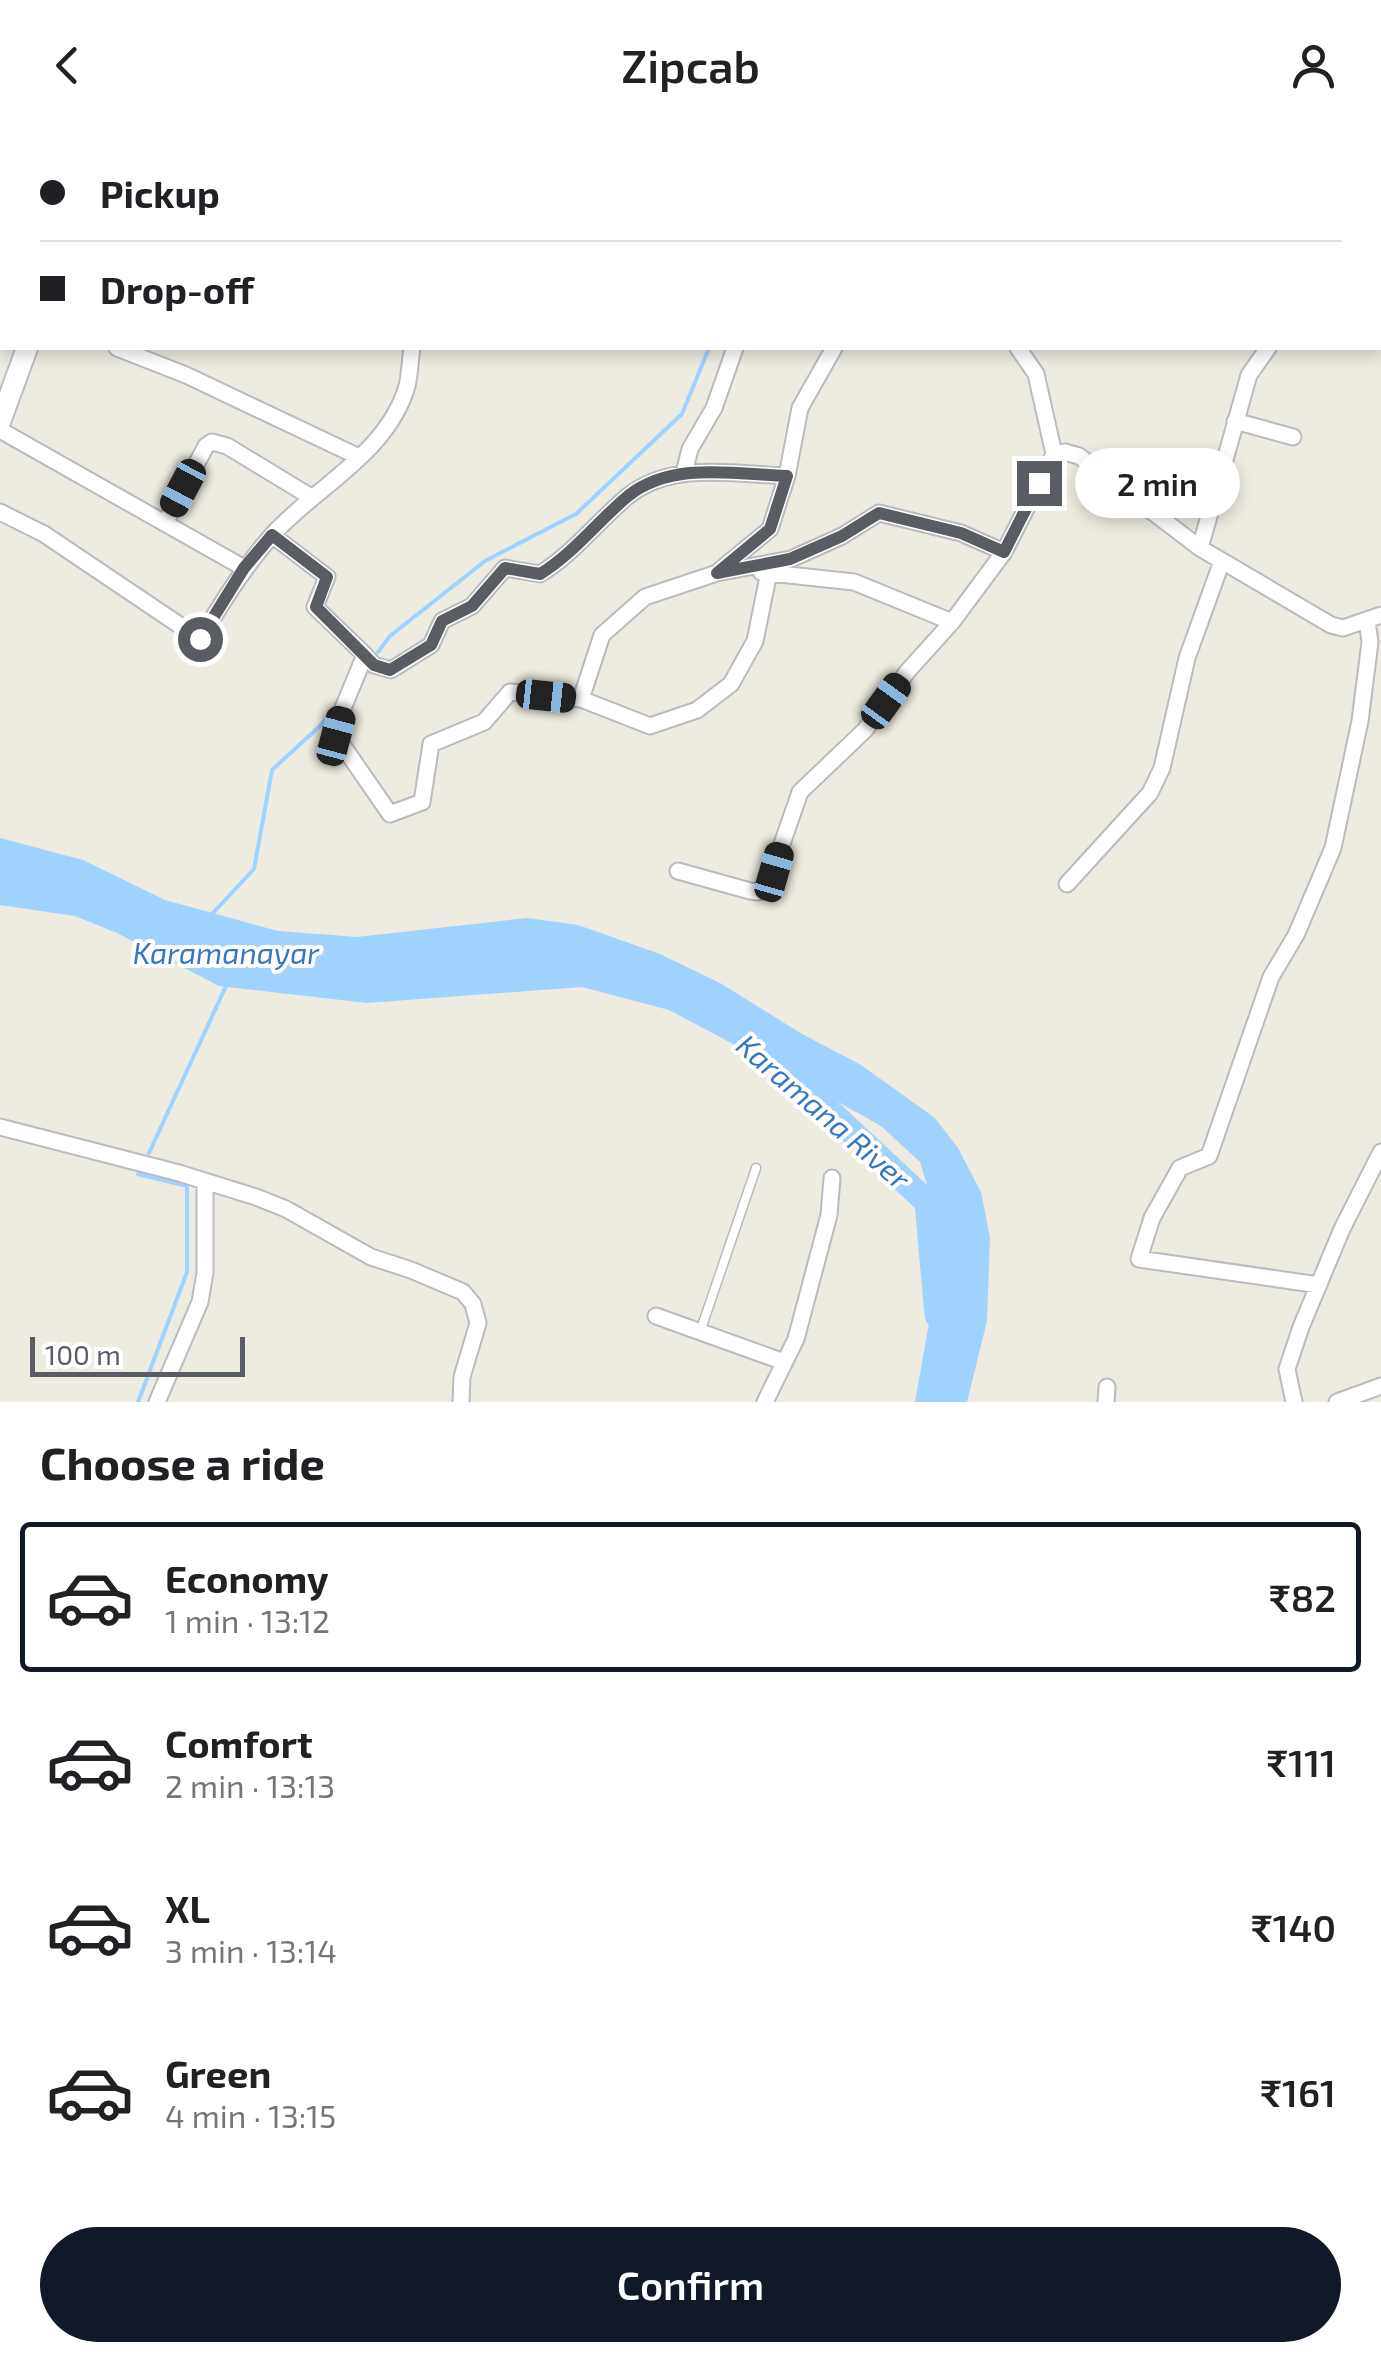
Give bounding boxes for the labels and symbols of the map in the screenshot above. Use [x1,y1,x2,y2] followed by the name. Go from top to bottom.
[1074,448,1239,518] callout: 2 min
[156,454,210,522] car
[1017,461,1062,506] route end
[178,617,223,662] route start
[856,668,916,734] car
[515,678,577,714] car
[314,703,358,769] car
[751,839,797,905] car
[133,934,320,971] water label: Karamanayar
[730,1026,919,1197] water label: Karamana River
[30,1332,245,1376] scale bar

